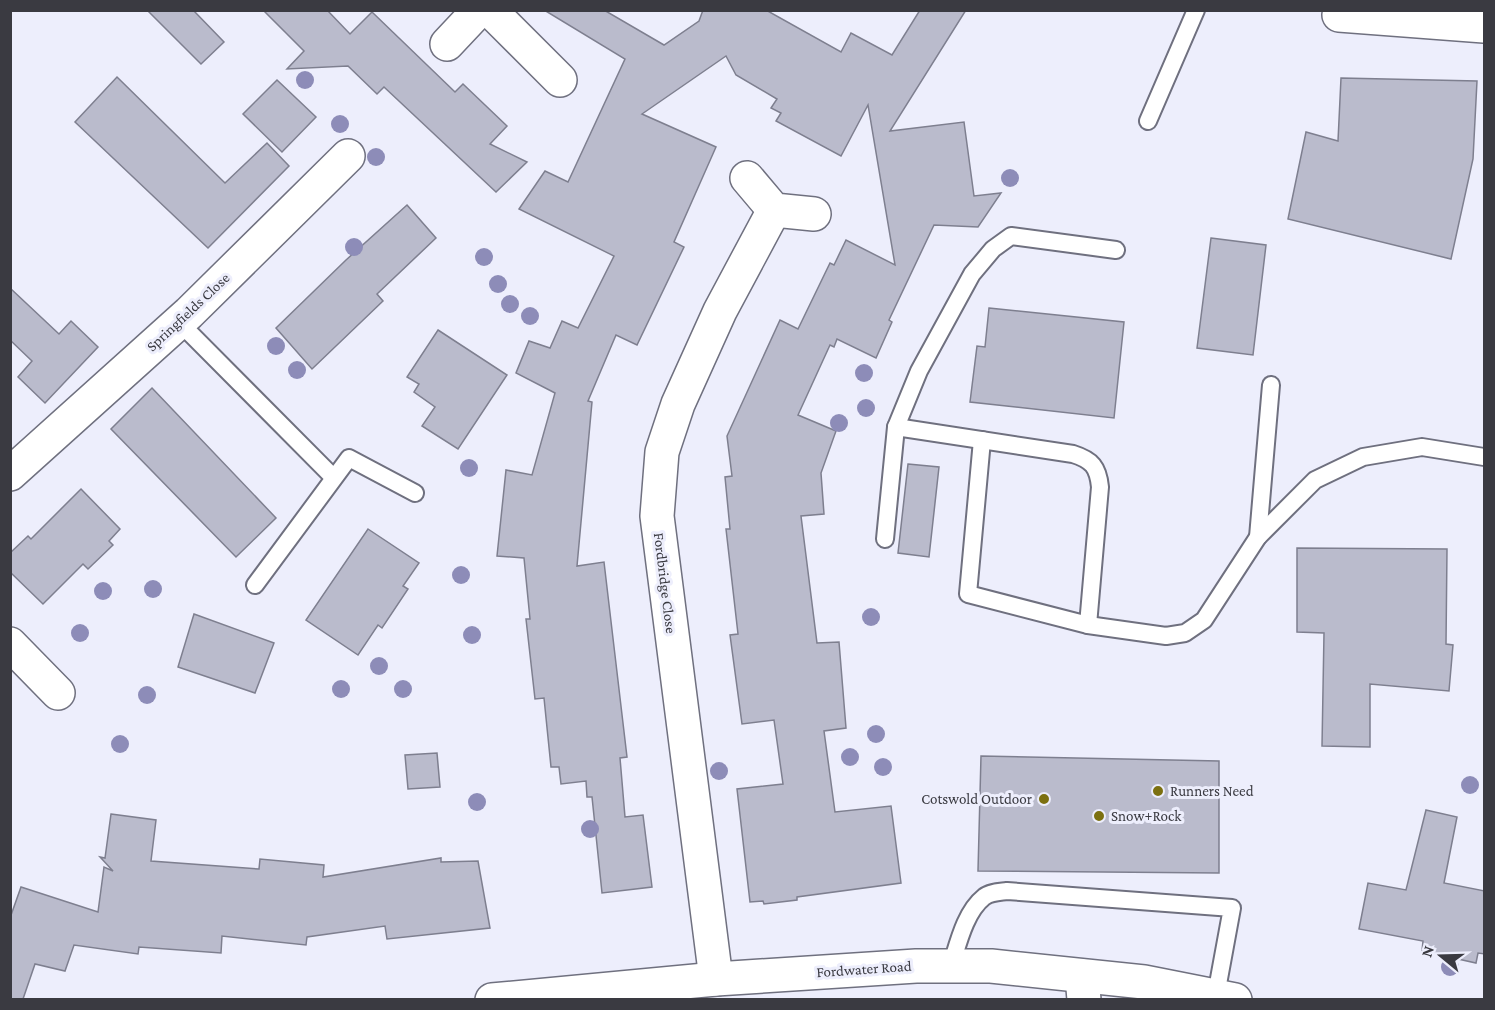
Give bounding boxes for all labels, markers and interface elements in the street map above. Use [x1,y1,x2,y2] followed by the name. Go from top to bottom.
[143,269,234,355] street label: Springfields Close
[650,532,679,635] street label: Fordbridge Close
[1170,783,1254,799] place label: Runners Need
[1151,784,1165,798] marker: Runners Need
[921,791,1033,807] place label: Cotswold Outdoor
[1037,792,1051,806] marker: Cotswold Outdoor
[1111,808,1182,824] place label: Snow+Rock
[1092,809,1106,823] marker: Snow+Rock
[1411,926,1471,986] north arrow
[1417,943,1437,959] text: N
[816,958,912,980] street label: Fordwater Road

